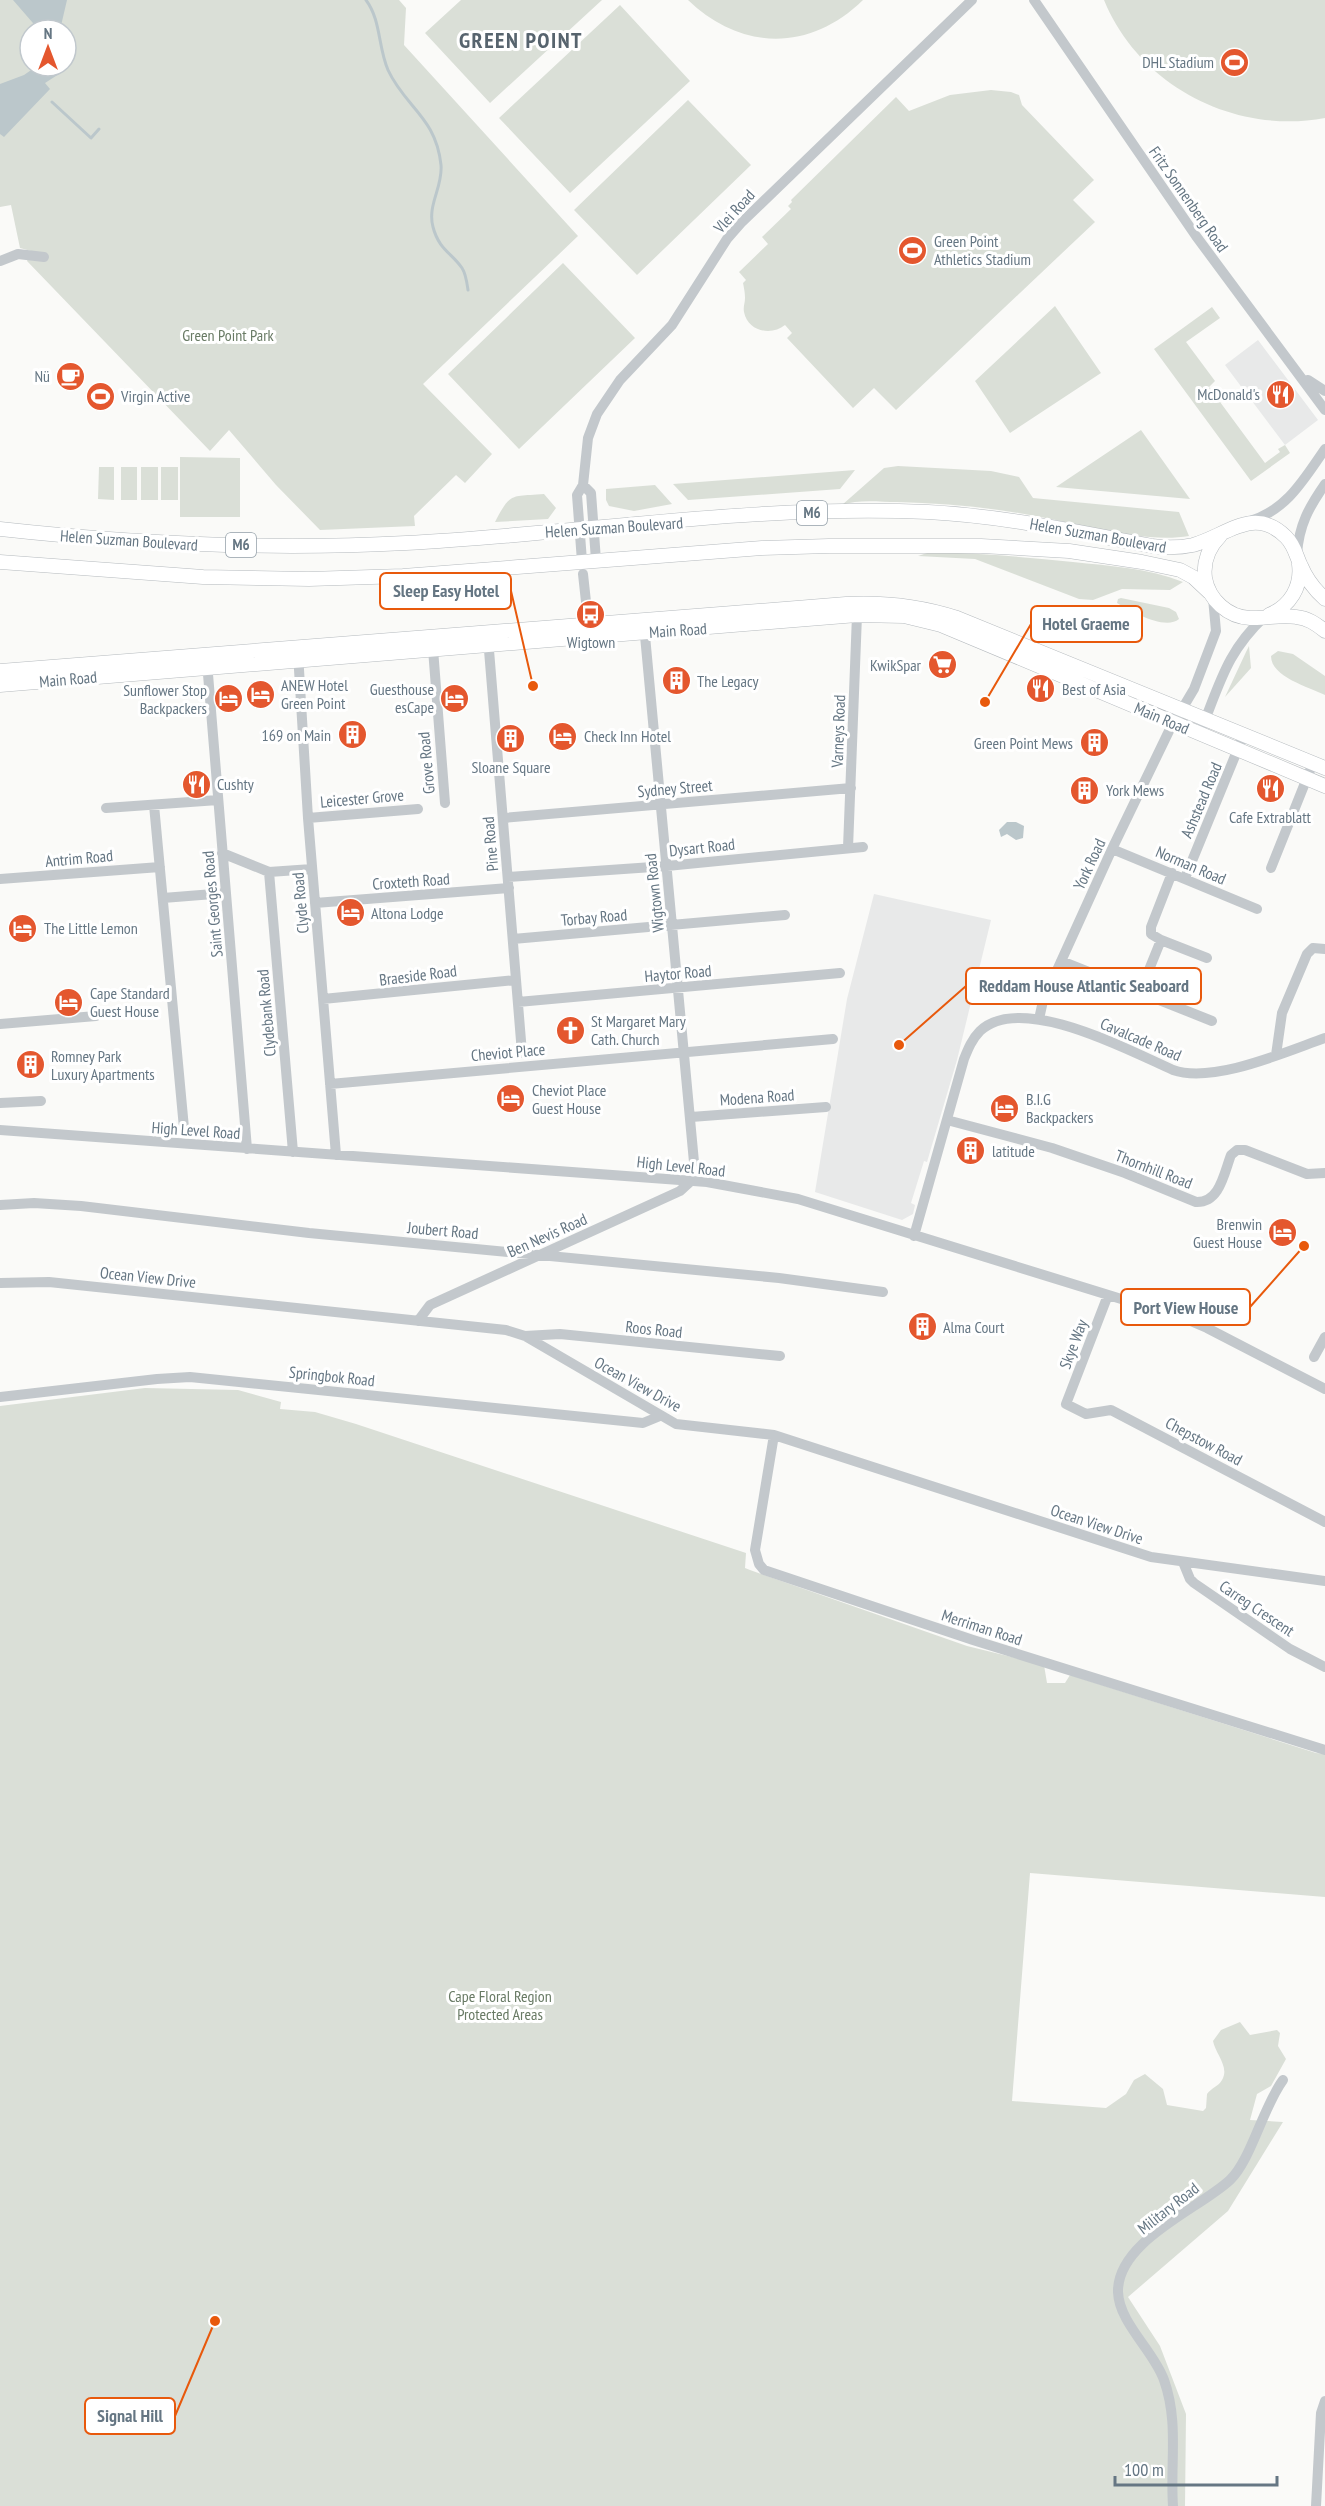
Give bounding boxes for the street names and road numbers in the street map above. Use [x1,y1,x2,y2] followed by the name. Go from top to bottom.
[1145,142,1233,256] street label: Fritz Sonnenberg Road
[709,185,759,238] street label: Vlei Road
[797,501,827,525] road number: M6
[544,512,684,542] street label: Helen Suzman Boulevard
[1028,513,1168,557] street label: Helen Suzman Boulevard
[59,525,199,555] street label: Helen Suzman Boulevard
[226,533,256,557] road number: M6
[648,618,708,642] street label: Main Road
[38,667,98,691] street label: Main Road
[827,694,849,769] street label: Varneys Road
[1131,698,1193,739] street label: Main Road
[413,731,439,795] street label: Grove Road
[1176,759,1226,841] street label: Ashstead Road
[637,775,714,801] street label: Sydney Street
[319,784,405,812] street label: Leicester Grove
[478,816,502,872] street label: Pine Road
[668,834,736,860] street label: Dysart Road
[1069,835,1109,893] street label: York Road
[1153,841,1229,889] street label: Norman Road
[44,845,114,871] street label: Antrim Road
[197,850,227,958] street label: Saint Georges Road
[640,852,668,933] street label: Wigtown Road
[372,868,451,894] street label: Croxteth Road
[287,872,313,934] street label: Clyde Road
[560,904,628,930] street label: Torbay Road
[378,960,458,990] street label: Braeside Road
[644,960,712,986] street label: Haytor Road
[252,968,280,1057] street label: Clydebank Road
[1097,1013,1185,1065] street label: Cavalcade Road
[470,1039,546,1065] street label: Cheviot Place
[719,1084,795,1110] street label: Modena Road
[151,1117,241,1143] street label: High Level Road
[1113,1145,1196,1193] street label: Thornhill Road
[636,1151,726,1181] street label: High Level Road
[504,1208,590,1261] street label: Ben Nevis Road
[406,1217,479,1243] street label: Joubert Road
[99,1262,197,1292] street label: Ocean View Drive
[625,1316,683,1342] street label: Roos Road
[1054,1316,1092,1372] street label: Skye Way
[591,1352,685,1416] street label: Ocean View Drive
[288,1362,376,1390] street label: Springbok Road
[1162,1412,1246,1470] street label: Chepstow Road
[1048,1500,1146,1548] street label: Ocean View Drive
[1216,1576,1299,1641] street label: Carreg Crescent
[939,1605,1025,1649] street label: Merriman Road
[1133,2178,1203,2238] street label: Military Road

